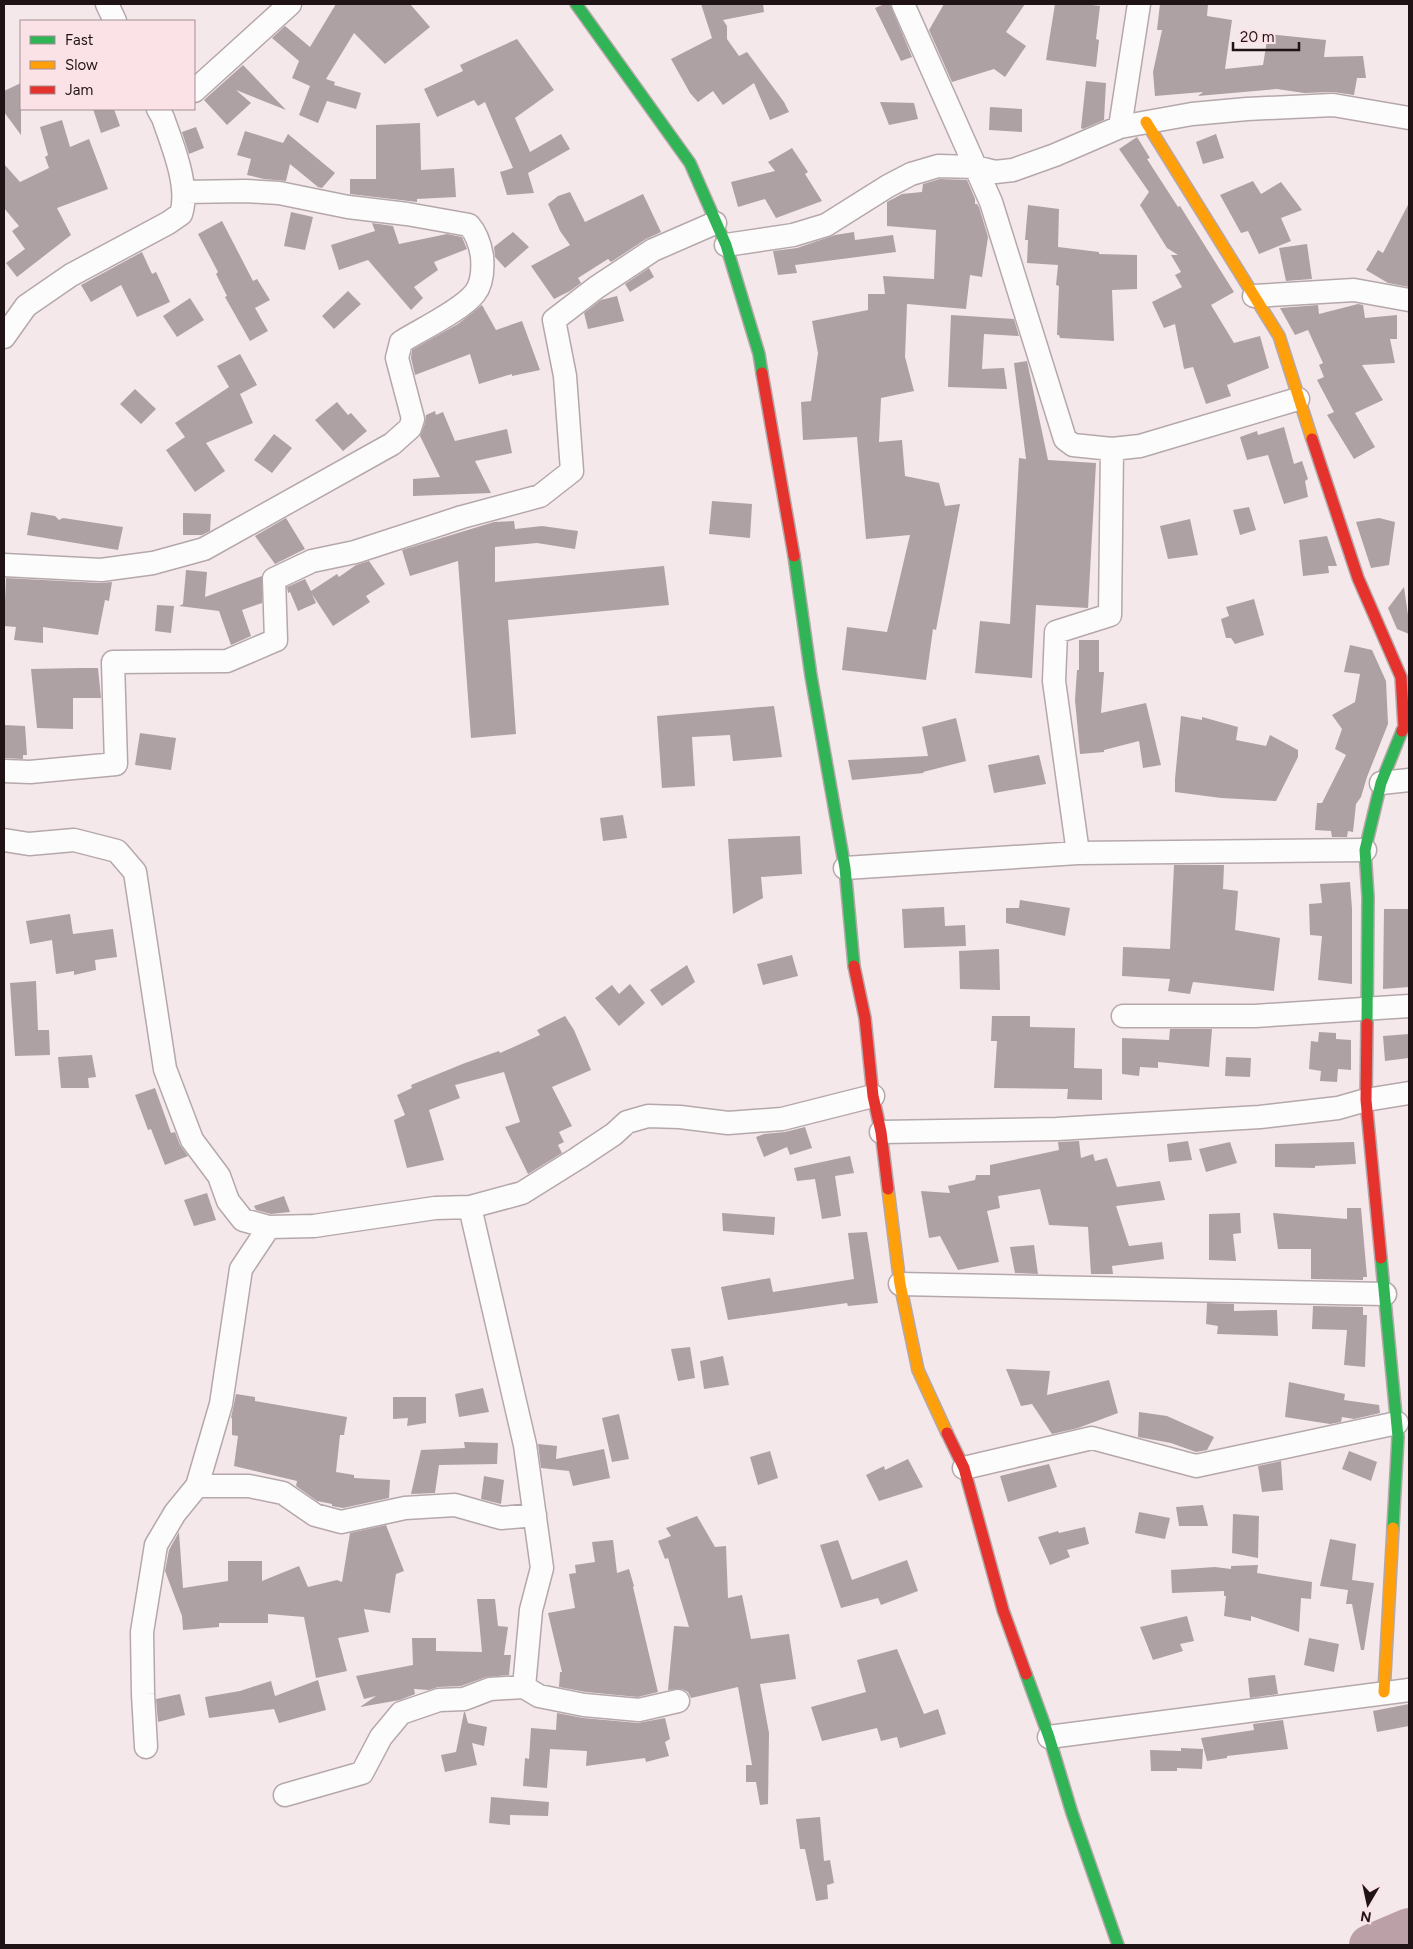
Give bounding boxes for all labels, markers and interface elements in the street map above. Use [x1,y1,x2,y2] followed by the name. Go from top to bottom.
[20,20,195,110] legend
[1233,20,1299,52] scale bar
[1240,28,1274,46] text: 20 m
[65,31,94,49] text: Fast
[65,56,98,74] text: Slow
[65,81,93,99] text: Jam
[1343,1879,1393,1929] north arrow
[1359,1907,1373,1926] text: N

